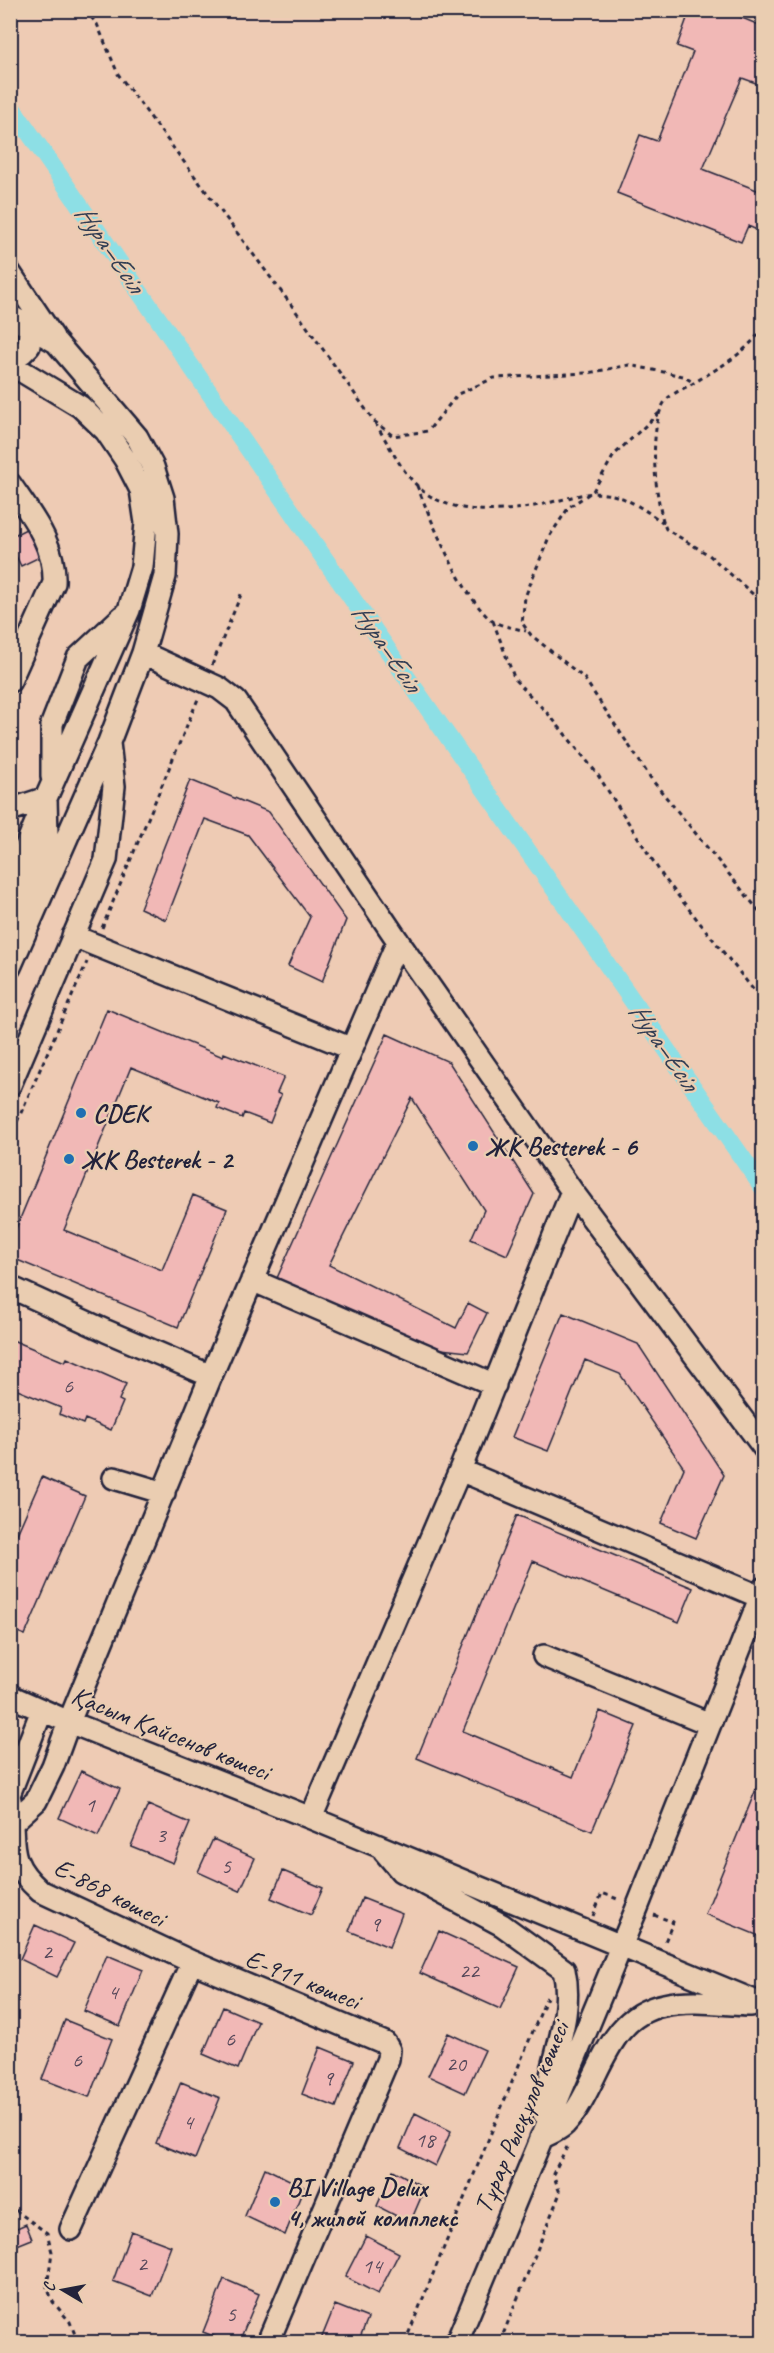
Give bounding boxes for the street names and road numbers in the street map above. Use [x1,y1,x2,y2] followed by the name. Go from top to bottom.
[67,1679,278,1789] street label: Қасым Қайсенов көшесі
[49,1850,174,1936] street label: Е-868 көшесі
[241,1942,368,2019] street label: Е-911 көшесі
[466,2014,578,2218] street label: Тұрар Рысқұлов көшесі

